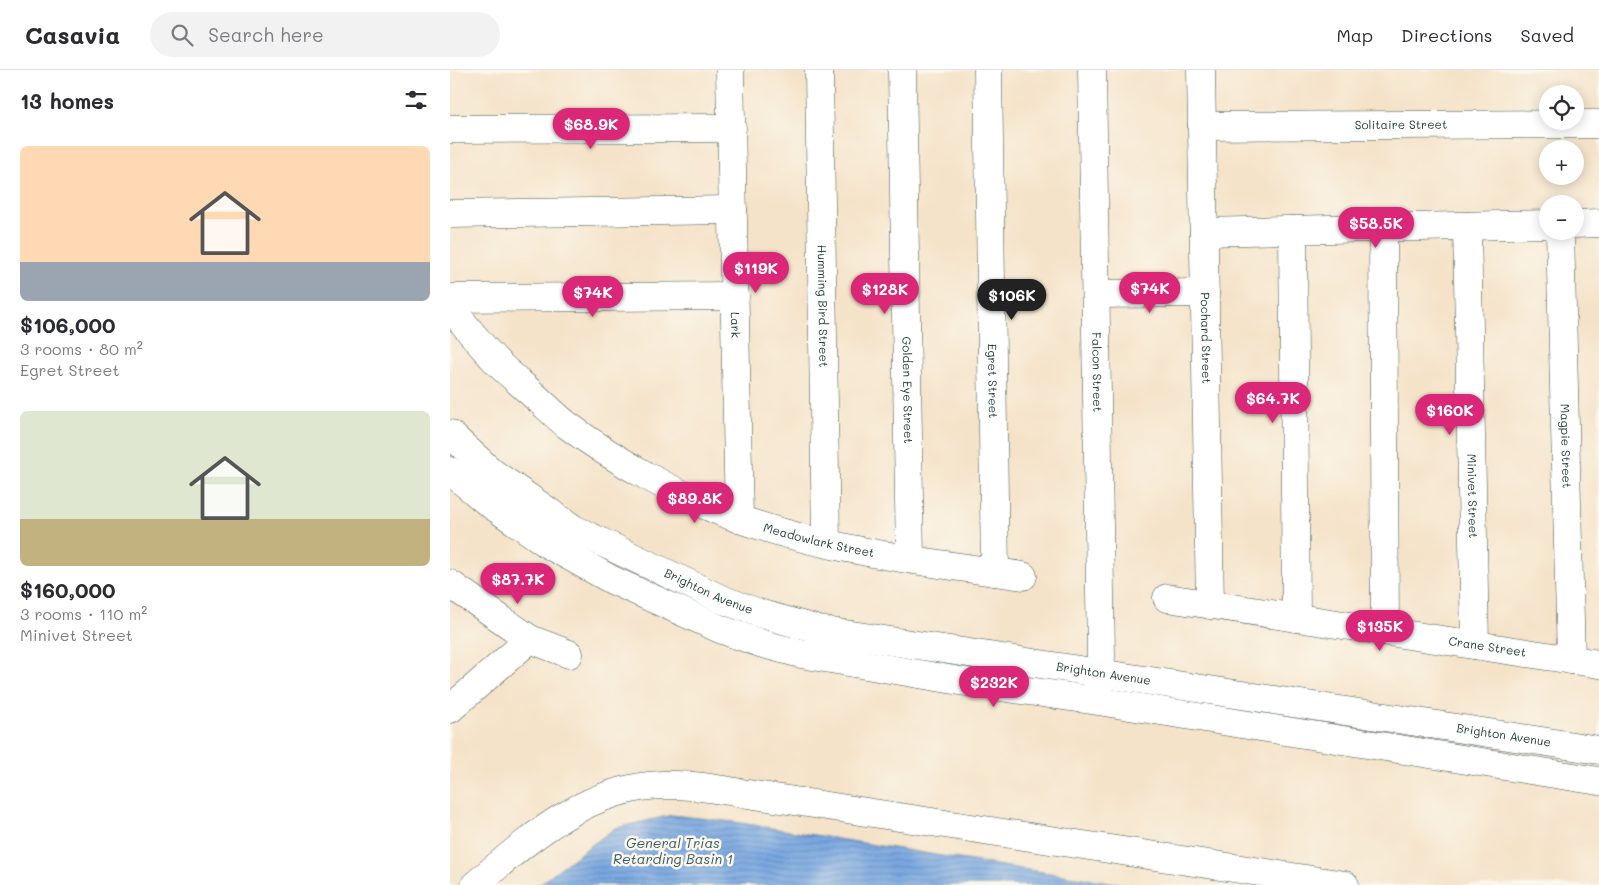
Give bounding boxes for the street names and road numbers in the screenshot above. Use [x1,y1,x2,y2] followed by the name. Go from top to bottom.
[1355,116,1447,132] street label: Solitaire Street
[815,245,832,367] street label: Humming Bird Street
[1198,292,1215,384] street label: Pochard Street
[728,312,744,338] street label: Lark
[1089,332,1106,412] street label: Falcon Street
[899,336,917,444] street label: Golden Eye Street
[985,344,1002,418] street label: Egret Street
[1557,403,1576,488] street label: Magpie Street
[1464,453,1482,538] street label: Minivet Street
[762,519,876,560] street label: Meadowlark Street
[662,564,755,617] street label: Brighton Avenue
[1448,632,1527,660] street label: Crane Street
[1055,658,1152,688] street label: Brighton Avenue
[1456,719,1552,750] street label: Brighton Avenue

